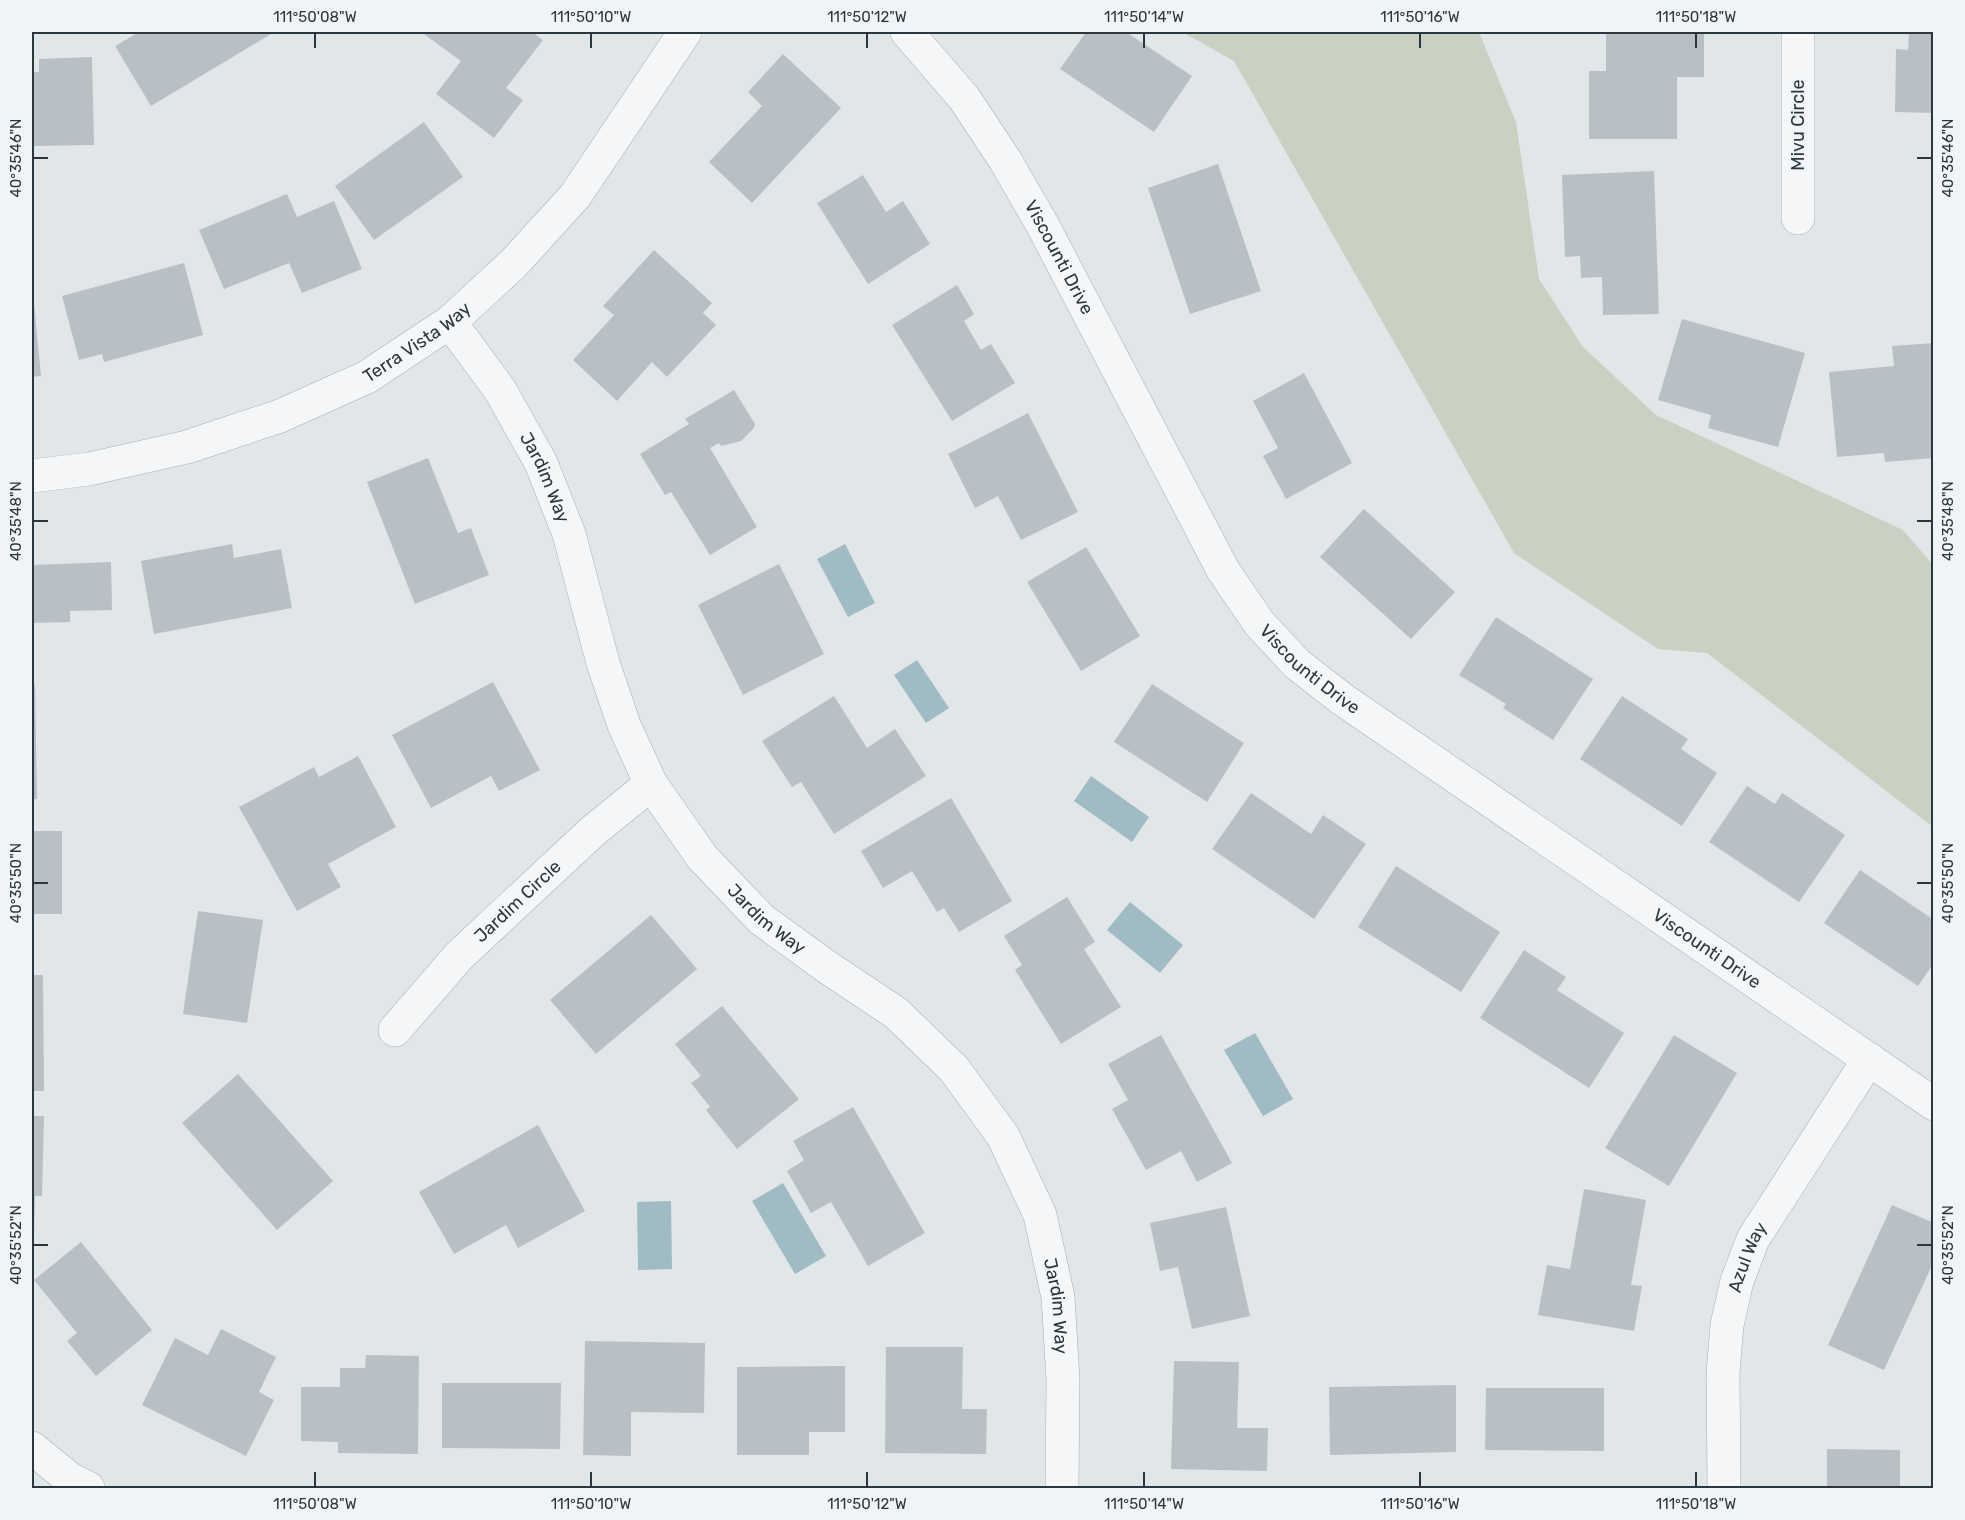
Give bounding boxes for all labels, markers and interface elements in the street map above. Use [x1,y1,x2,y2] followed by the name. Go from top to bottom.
[273,8,357,26] text: 111°50'08"W
[551,8,631,26] text: 111°50'10"W
[827,8,907,26] text: 111°50'12"W
[1104,8,1184,26] text: 111°50'14"W
[1380,8,1460,26] text: 111°50'16"W
[1656,8,1736,26] text: 111°50'18"W
[1787,79,1809,171] street label: Mivu Circle
[7,119,25,197] text: 40°35'46"N
[1939,119,1957,197] text: 40°35'46"N
[1020,196,1098,318] street label: Viscounti Drive
[359,297,475,387] street label: Terra Vista Way
[515,428,574,526] street label: Jardim Way
[7,481,25,561] text: 40°35'48"N
[1939,481,1957,561] text: 40°35'48"N
[1255,620,1364,719] street label: Viscounti Drive
[7,843,25,923] text: 40°35'50"N
[1939,843,1957,923] text: 40°35'50"N
[470,855,566,947] street label: Jardim Circle
[723,879,810,959] street label: Jardim Way
[1649,904,1765,993] street label: Viscounti Drive
[7,1205,25,1285] text: 40°35'52"N
[1939,1205,1957,1285] text: 40°35'52"N
[1724,1218,1772,1295] street label: Azul Way
[1039,1256,1072,1355] street label: Jardim Way
[273,1495,357,1513] text: 111°50'08"W
[551,1495,631,1513] text: 111°50'10"W
[827,1495,907,1513] text: 111°50'12"W
[1104,1495,1184,1513] text: 111°50'14"W
[1380,1495,1460,1513] text: 111°50'16"W
[1656,1495,1736,1513] text: 111°50'18"W

